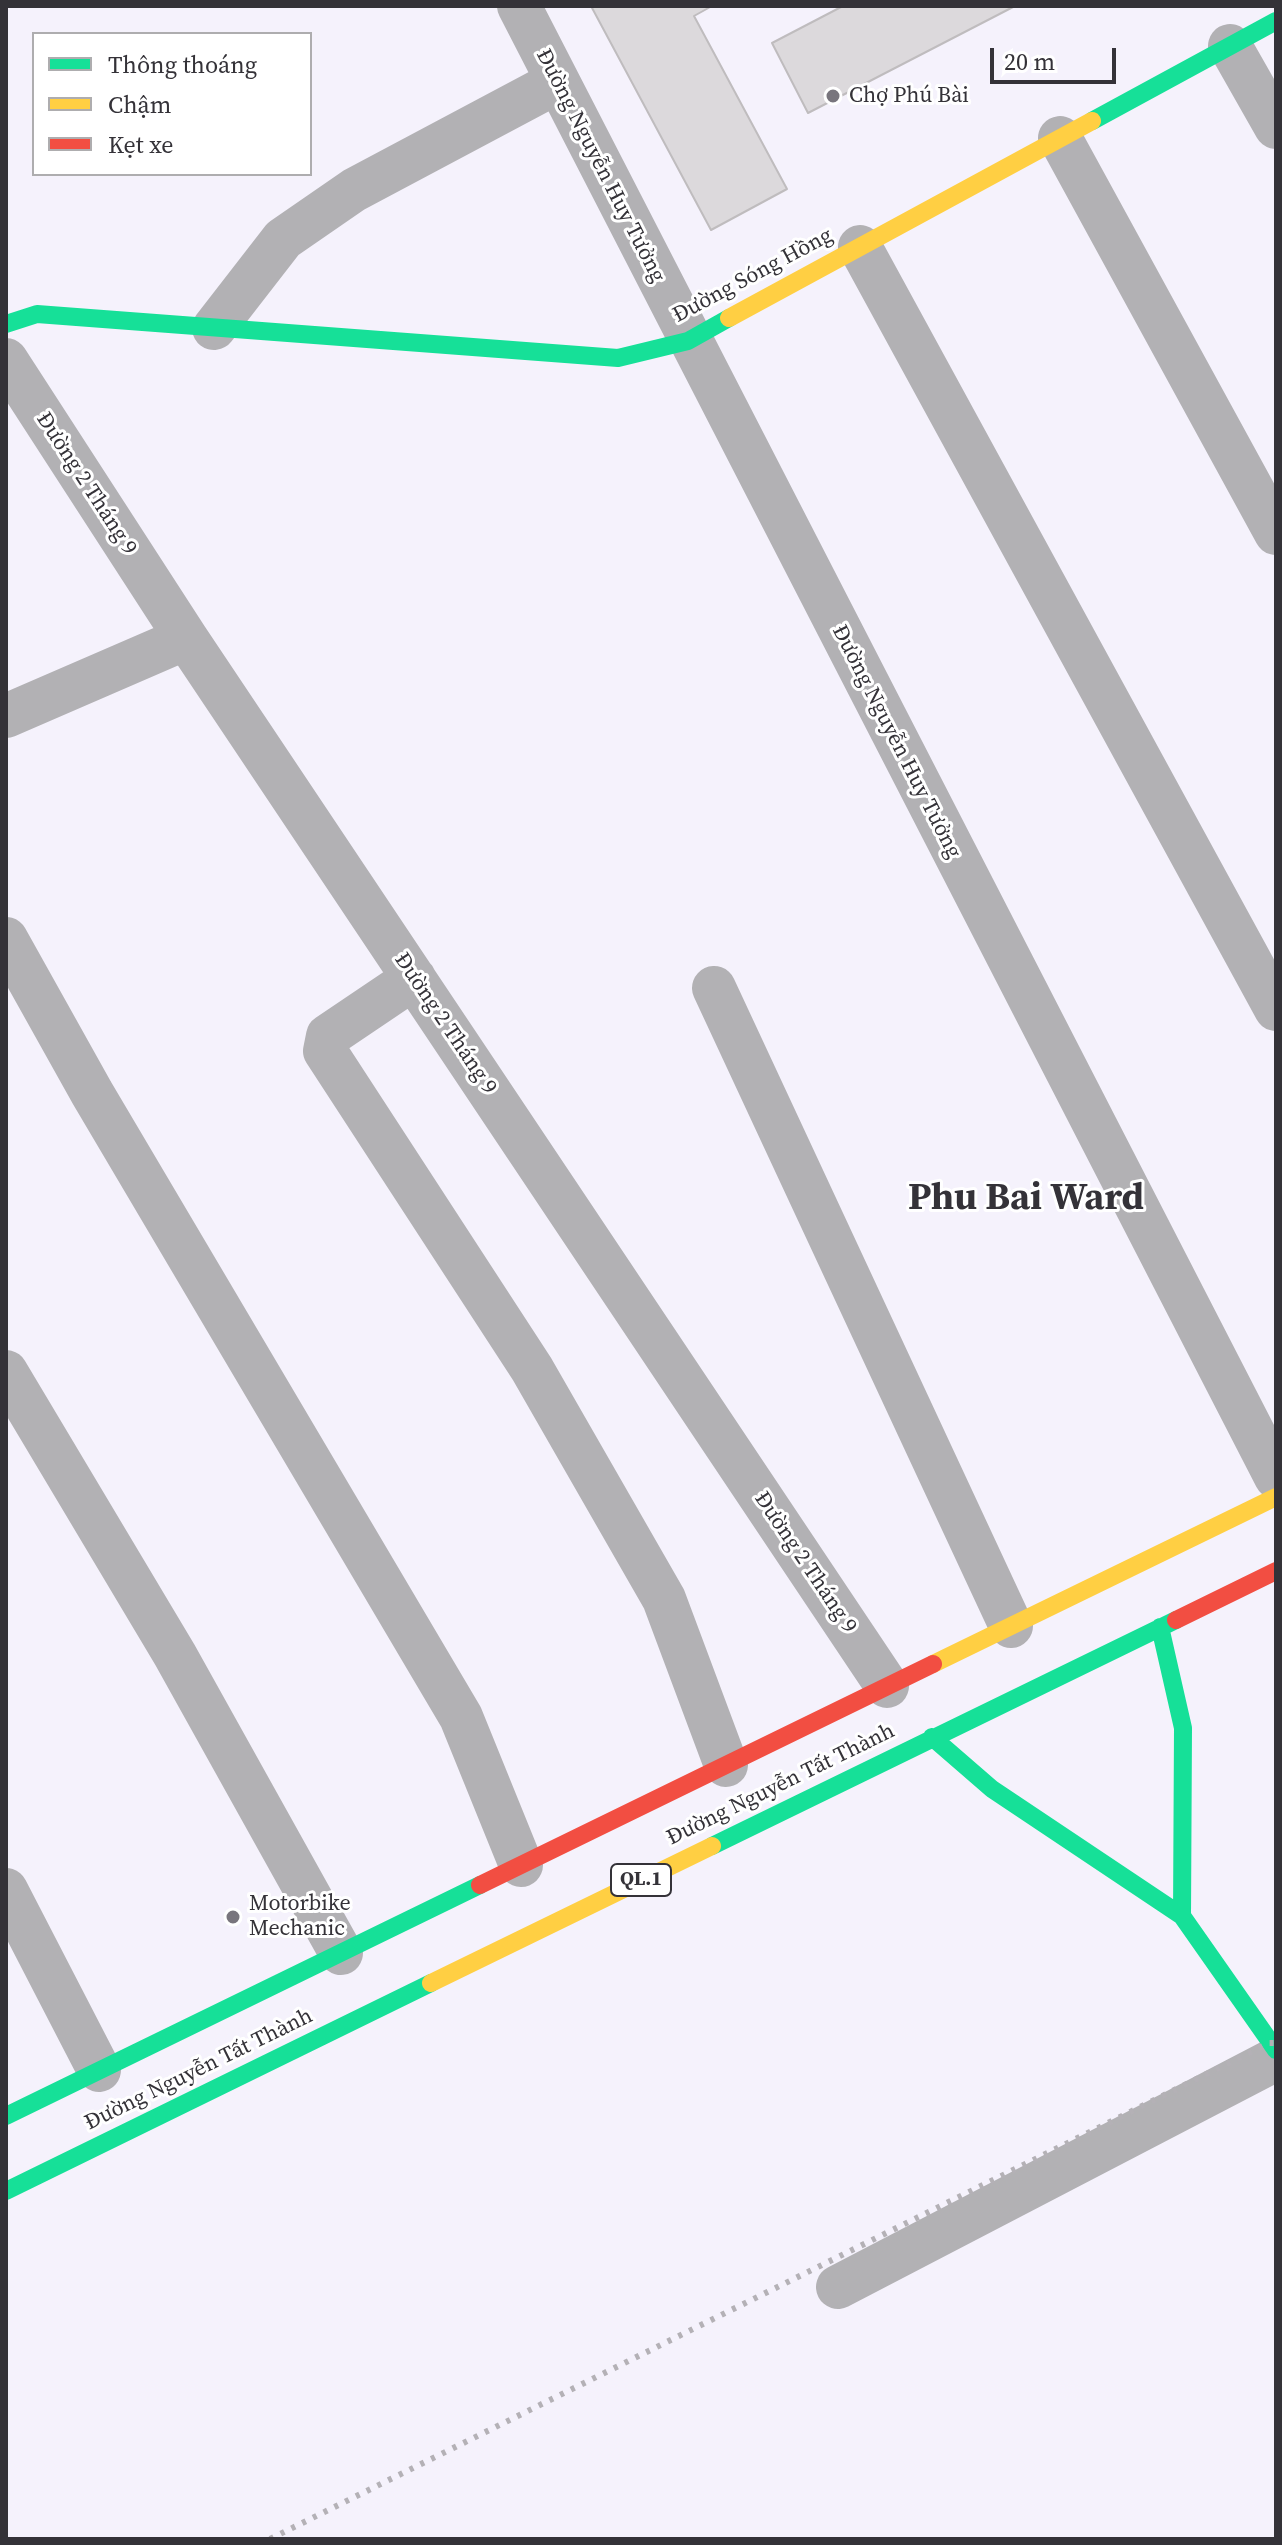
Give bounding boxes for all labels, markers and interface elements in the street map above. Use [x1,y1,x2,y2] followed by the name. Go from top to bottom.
[32,32,312,176] legend
[994,32,1120,82] scale bar
[530,45,670,287] street label: Đường Nguyễn Huy Tưởng
[1004,45,1055,78] text: 20 m
[108,48,257,81] text: Thông thoáng
[849,83,969,109] place label: Chợ Phú Bài
[824,87,842,105] marker: Chợ Phú Bài
[108,88,171,121] text: Chậm
[108,128,174,161] text: Kẹt xe
[669,223,837,329] street label: Đường Sóng Hồng
[30,408,142,560] street label: Đường 2 Tháng 9
[826,621,966,863] street label: Đường Nguyễn Huy Tưởng
[388,948,502,1100] street label: Đường 2 Tháng 9
[908,1176,1144,1222] district label: Phu Bai Ward
[748,1487,862,1639] street label: Đường 2 Tháng 9
[663,1718,899,1852] street label: Đường Nguyễn Tất Thành
[611,1864,671,1896] road number: QL.1
[249,1891,351,1942] place label: Motorbike Mechanic
[224,1908,242,1926] marker: Motorbike Mechanic
[81,2003,317,2137] street label: Đường Nguyễn Tất Thành

